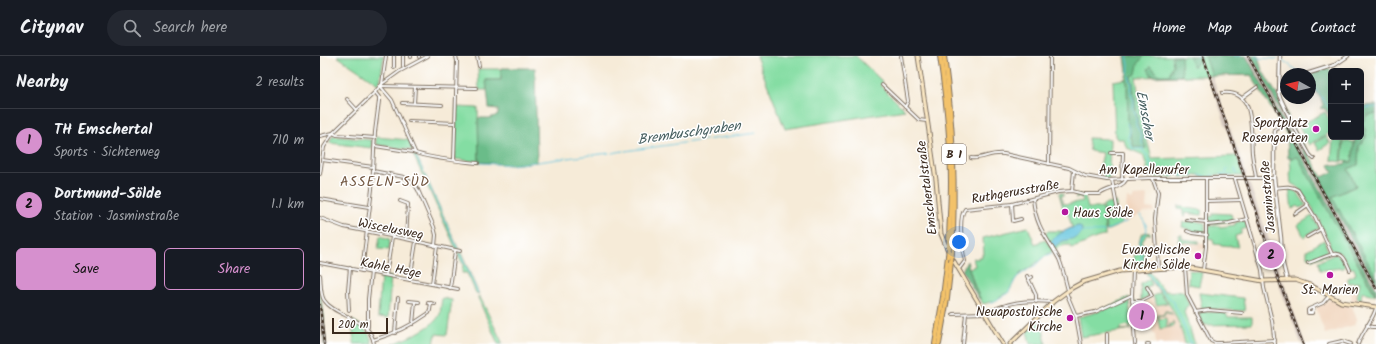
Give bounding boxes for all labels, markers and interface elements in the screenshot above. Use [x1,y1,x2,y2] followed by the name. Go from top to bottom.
[107,10,387,46] search box
[20,13,83,43] text: Citynav
[153,16,227,40] text: Search here
[121,17,143,39] icon: search
[1152,17,1186,39] text: Home
[1208,17,1232,39] text: Map
[1254,17,1288,39] text: About
[1310,17,1356,39] text: Contact
[1280,68,1316,104] north arrow
[1328,68,1364,140] map controls
[1328,68,1364,104] button: +
[16,69,68,96] text: Nearby
[256,72,304,93] text: 2 results
[1129,89,1161,145] water label: Emscher
[1328,104,1364,140] button: −
[1242,113,1308,149] place label: Sportplatz Rosengarten
[636,115,744,151] water label: Brembuschgraben
[54,118,152,142] text: TH Emschertal
[1311,124,1321,134] marker: Sportplatz Rosengarten
[27,130,31,151] text: 1
[272,130,304,151] text: 710 m
[911,139,944,236] street label: Emschertalstraße
[54,142,160,163] text: Sports · Sichterweg
[942,144,966,164] road number: B 1
[1099,160,1190,181] street label: Am Kapellenufer
[1255,160,1282,234] street label: Jasminstraße
[340,171,430,193] district label: ASSELN-SÜD
[970,174,1061,210] street label: Ruthgerusstraße
[54,182,161,206] text: Dortmund-Sölde
[25,194,33,215] text: 2
[271,194,304,215] text: 1.1 km
[1073,203,1133,224] place label: Haus Sölde
[54,206,179,227] text: Station · Jasminstraße
[1060,207,1070,217] marker: Haus Sölde
[356,213,425,246] street label: Wiscelusweg
[949,232,969,252] your location
[1121,240,1190,276] place label: Evangelische Kirche Sölde
[1258,240,1284,270] pin: 2
[16,248,156,290] button: Save
[164,248,304,290] button: Share
[1193,251,1203,261] marker: Evangelische Kirche Sölde
[358,252,423,285] street label: Kahle Hege
[1325,270,1335,280] marker: St. Marien
[1302,280,1358,301] place label: St. Marien
[1129,301,1155,331] pin: 1
[976,302,1062,338] place label: Neuapostolische Kirche
[1065,313,1075,323] marker: Neuapostolische Kirche
[332,316,388,335] scale bar
[338,316,369,334] text: 200 m

